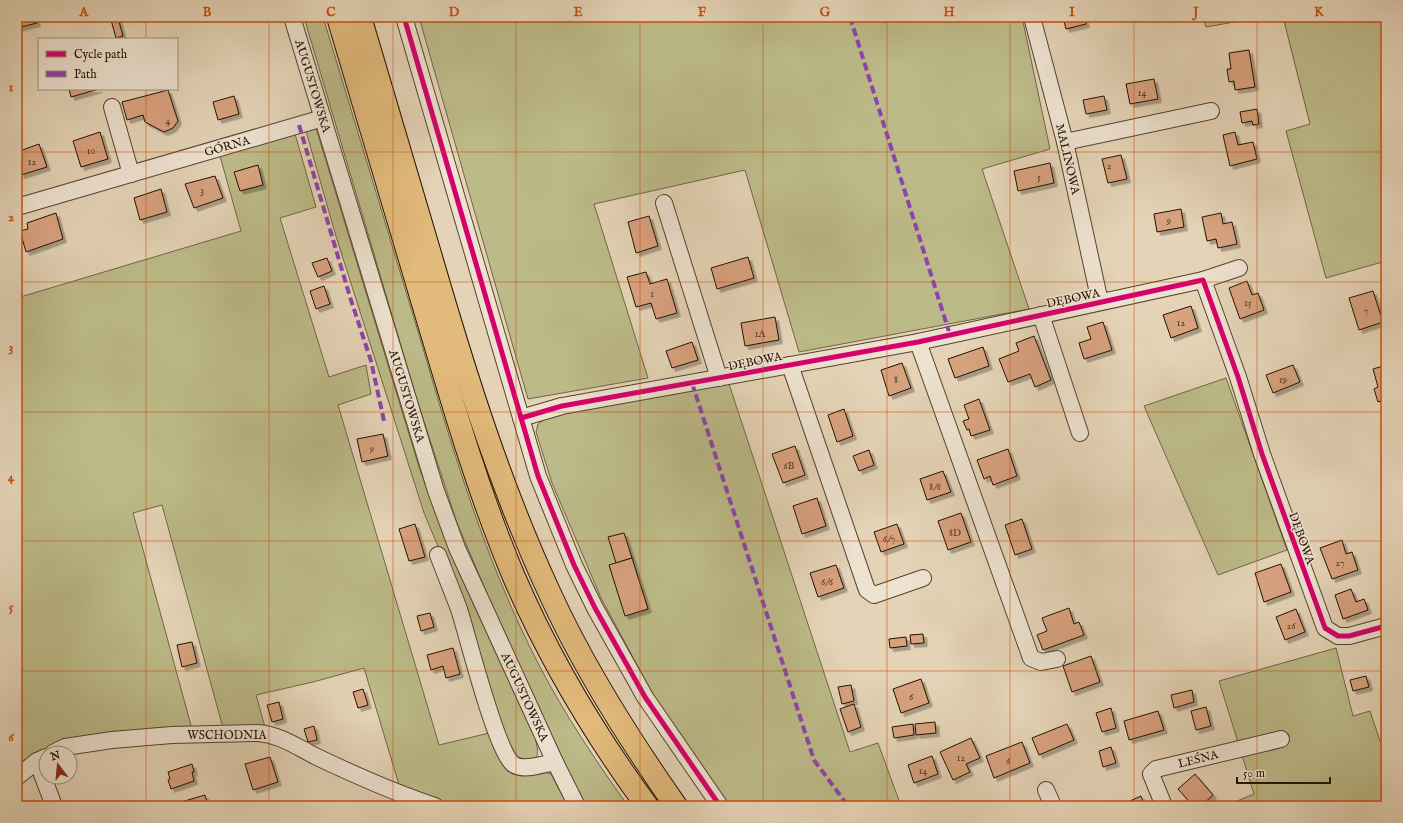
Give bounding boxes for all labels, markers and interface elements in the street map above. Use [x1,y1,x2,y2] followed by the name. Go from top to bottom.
[79,4,90,21] text: A
[203,4,212,21] text: B
[326,4,336,21] text: C
[449,4,460,21] text: D
[573,4,583,21] text: E
[698,4,707,21] text: F
[820,4,831,21] text: G
[943,4,955,21] text: H
[1069,4,1075,21] text: I
[1191,4,1199,21] text: J
[1314,4,1324,21] text: K
[291,37,334,135] street label: AUGUSTOWSKA
[38,38,178,90] legend
[74,47,128,63] text: Cycle path
[74,67,97,82] text: Path
[9,79,14,96] text: 1
[1138,87,1146,100] house number: 14
[166,115,171,128] house number: 4
[1052,122,1083,197] street label: MALINOWA
[202,132,252,160] street label: GÓRNA
[87,145,95,158] house number: 10
[28,156,37,169] house number: 12
[1107,160,1112,173] house number: 2
[1037,171,1041,184] house number: 5
[200,185,204,198] house number: 3
[8,209,14,226] text: 2
[1166,215,1171,228] house number: 9
[1045,285,1102,311] street label: DĘBOWA
[650,288,654,301] house number: 1
[1244,297,1252,310] house number: 15
[1364,305,1369,318] house number: 7
[1177,317,1186,330] house number: 12
[755,328,765,341] house number: 1A
[9,339,14,356] text: 3
[385,347,428,445] street label: AUGUSTOWSKA
[727,349,784,374] street label: DĘBOWA
[894,374,898,387] house number: 8
[1279,374,1287,387] house number: 19
[369,443,374,456] house number: 9
[784,460,795,473] house number: 6B
[8,469,15,486] text: 4
[929,481,942,494] house number: 8/6
[1285,510,1318,567] street label: DĘBOWA
[949,527,961,540] house number: 8D
[883,533,895,546] house number: 6/7
[1335,557,1345,570] house number: 27
[821,576,834,589] house number: 6/6
[9,599,14,616] text: 5
[1287,620,1296,633] house number: 26
[497,649,552,745] street label: AUGUSTOWSKA
[909,691,914,704] house number: 6
[187,728,268,743] street label: WSCHODNIA
[8,729,14,746] text: 6
[38,745,78,785] north arrow
[1176,746,1221,772] street label: LEŚNA
[48,748,62,765] text: N
[957,752,966,765] house number: 12
[1006,755,1011,768] house number: 6
[1237,759,1330,785] scale bar
[919,765,927,778] house number: 14
[1243,766,1265,781] text: 50 m

